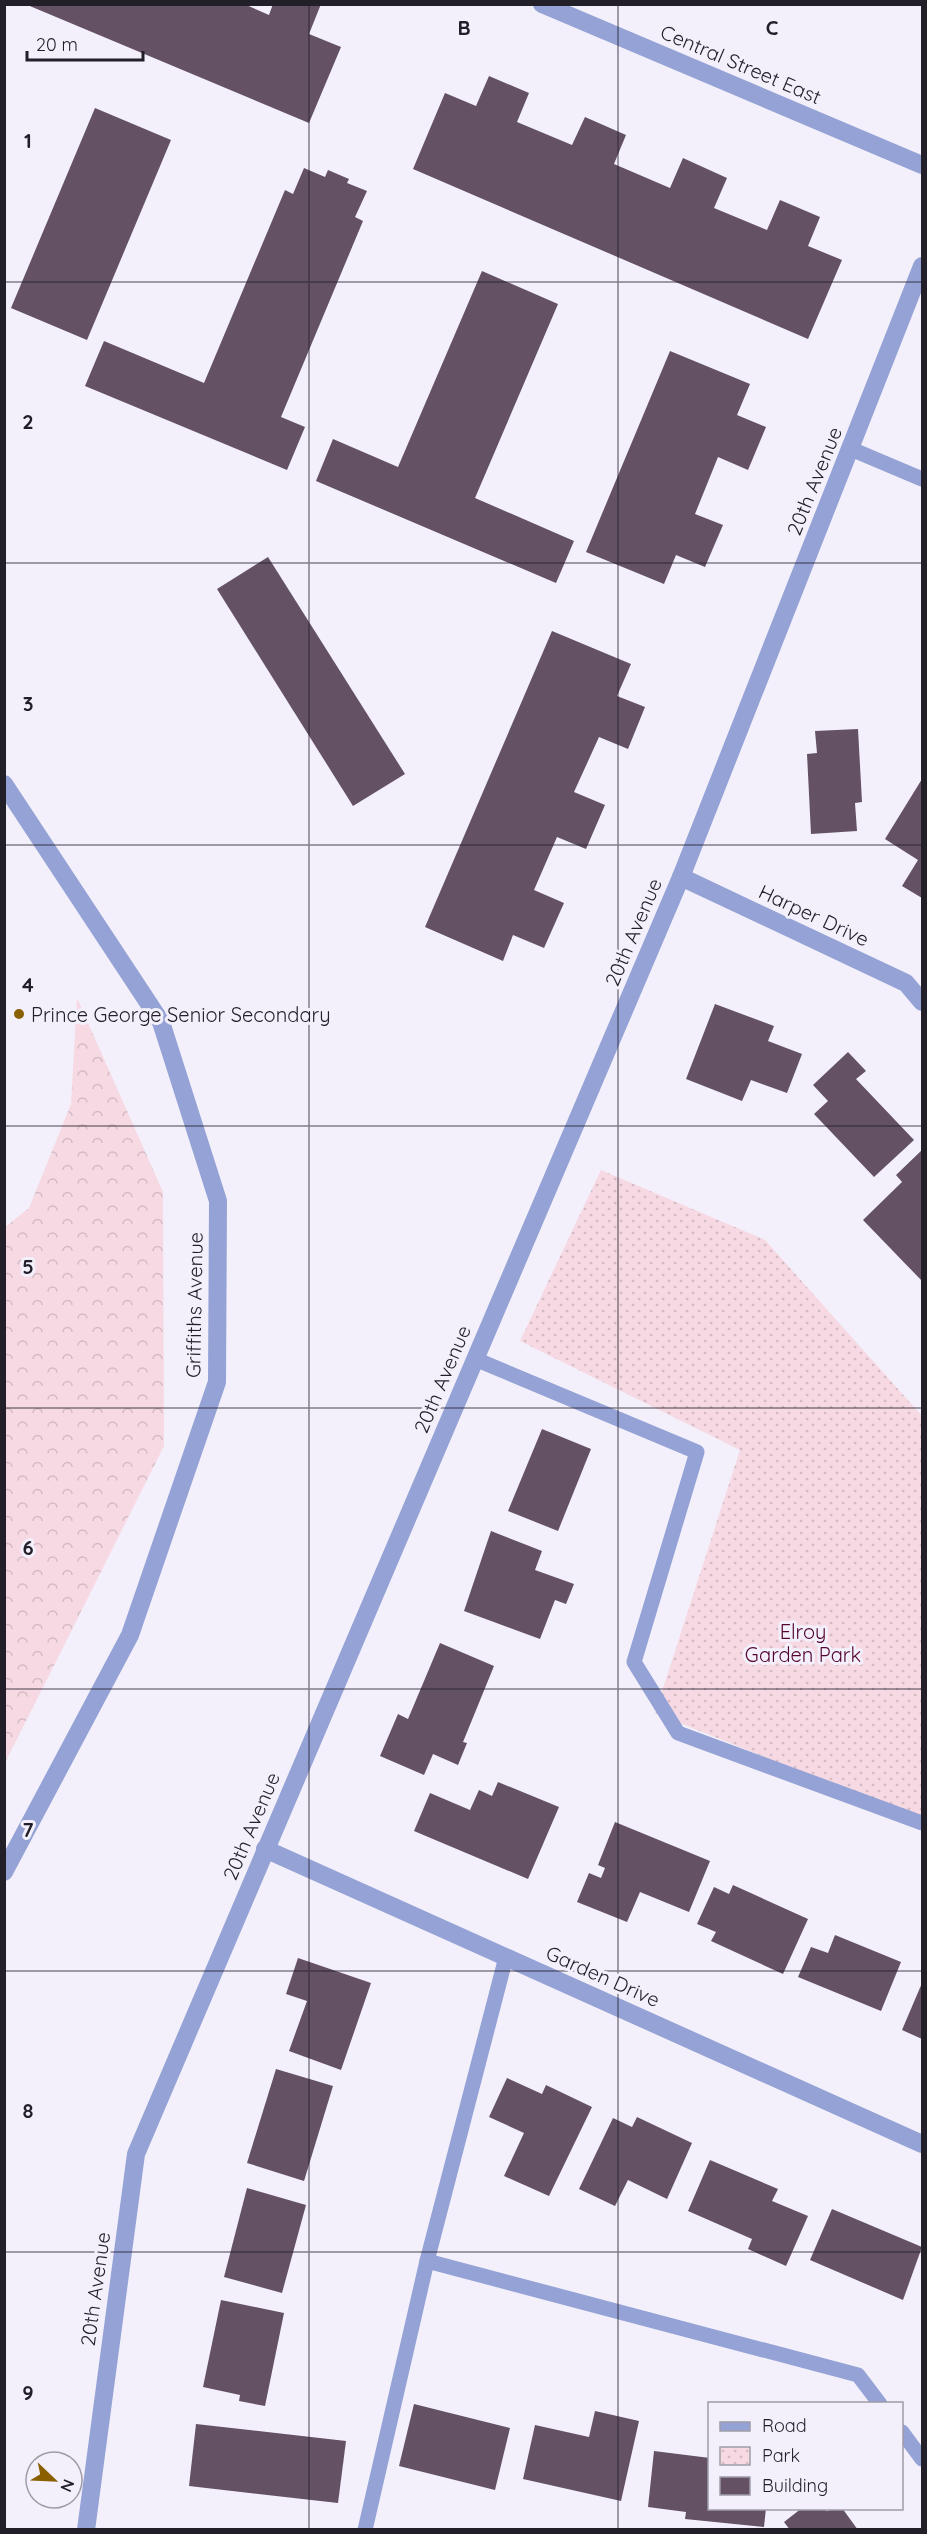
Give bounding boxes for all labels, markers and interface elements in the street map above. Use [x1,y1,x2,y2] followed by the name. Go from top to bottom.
[457,15,471,40] text: B
[657,19,825,109] street label: Central Street East
[27,24,142,62] scale bar
[36,33,78,56] text: 20 m
[24,128,32,153] text: 1
[22,409,34,434] text: 2
[781,423,847,539] street label: 20th Avenue
[23,691,33,716] text: 3
[599,874,667,990] street label: 20th Avenue
[755,879,873,951] street label: Harper Drive
[22,972,34,997] text: 4
[31,1002,331,1027] place label: Prince George Senior Secondary
[12,1007,26,1021] marker: Prince George Senior Secondary
[180,1232,208,1378] street label: Griffiths Avenue
[22,1254,34,1279] text: 5
[408,1321,476,1437] street label: 20th Avenue
[22,1535,34,1560] text: 6
[745,1619,861,1667] park label: Elroy Garden Park
[217,1768,285,1884] street label: 20th Avenue
[23,1817,34,1842] text: 7
[542,1940,664,2012] street label: Garden Drive
[23,2098,34,2123] text: 8
[75,2230,115,2348] street label: 20th Avenue
[22,2380,34,2405] text: 9
[708,2402,903,2510] legend
[762,2414,807,2437] text: Road
[762,2444,800,2467] text: Park
[24,2450,84,2510] north arrow
[762,2474,828,2497] text: Building
[56,2477,79,2495] text: N

